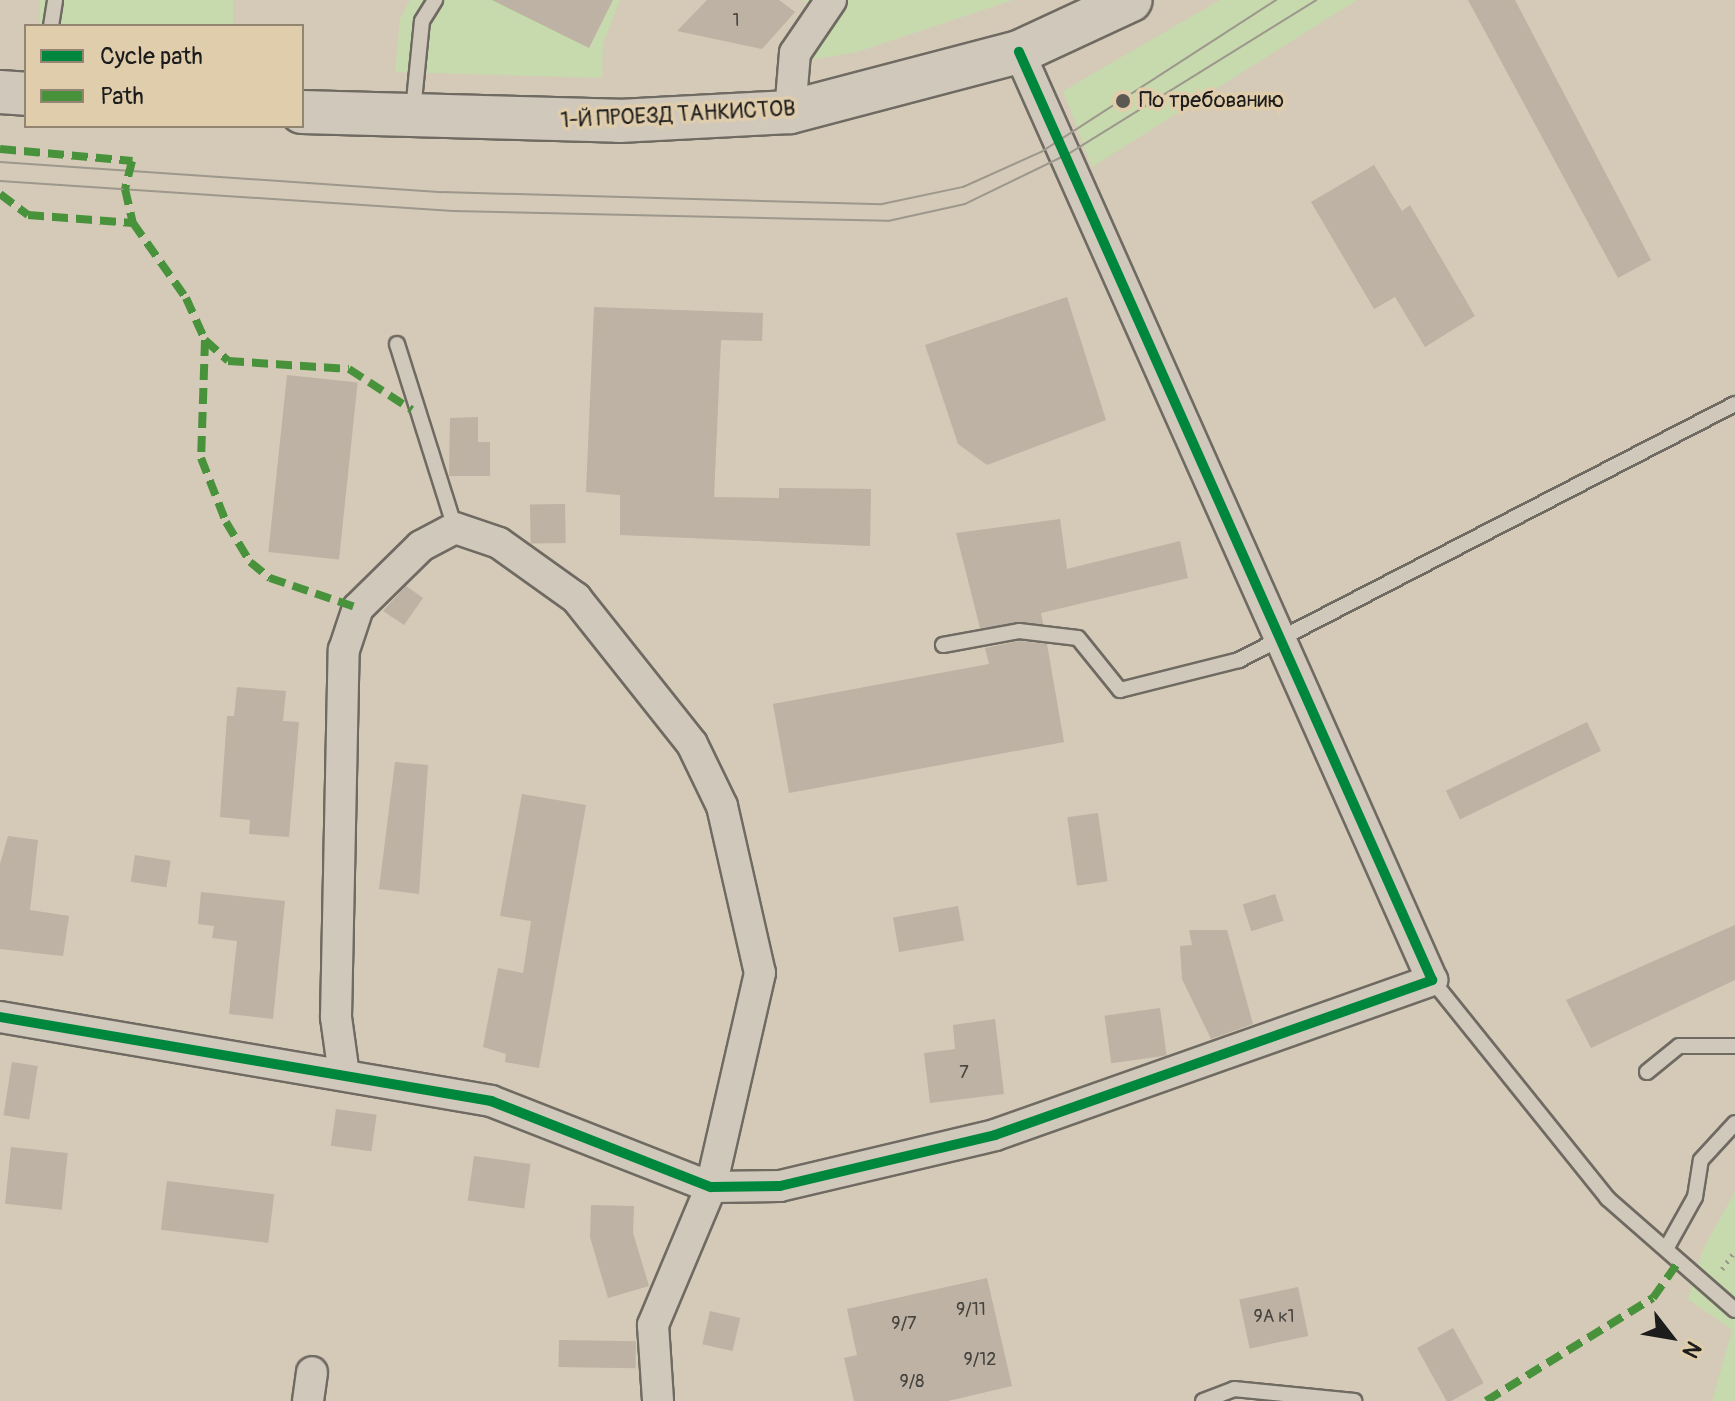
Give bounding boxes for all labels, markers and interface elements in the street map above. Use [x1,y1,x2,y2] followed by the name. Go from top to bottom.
[732,10,740,32] house number: 1
[24,24,304,128] legend
[100,42,203,71] text: Cycle path
[100,82,144,111] text: Path
[1139,88,1284,114] place label: По требованию
[1114,92,1132,110] marker: По требованию
[560,96,796,134] street label: 1-Й ПРОЕЗД ТАНКИСТОВ
[959,1062,969,1084] house number: 7
[1631,1297,1711,1377] north arrow
[956,1299,986,1321] house number: 9/11
[1253,1306,1295,1328] house number: 9А к1
[891,1313,917,1335] house number: 9/7
[1676,1336,1707,1363] text: N
[964,1349,996,1371] house number: 9/12
[900,1371,924,1393] house number: 9/8

